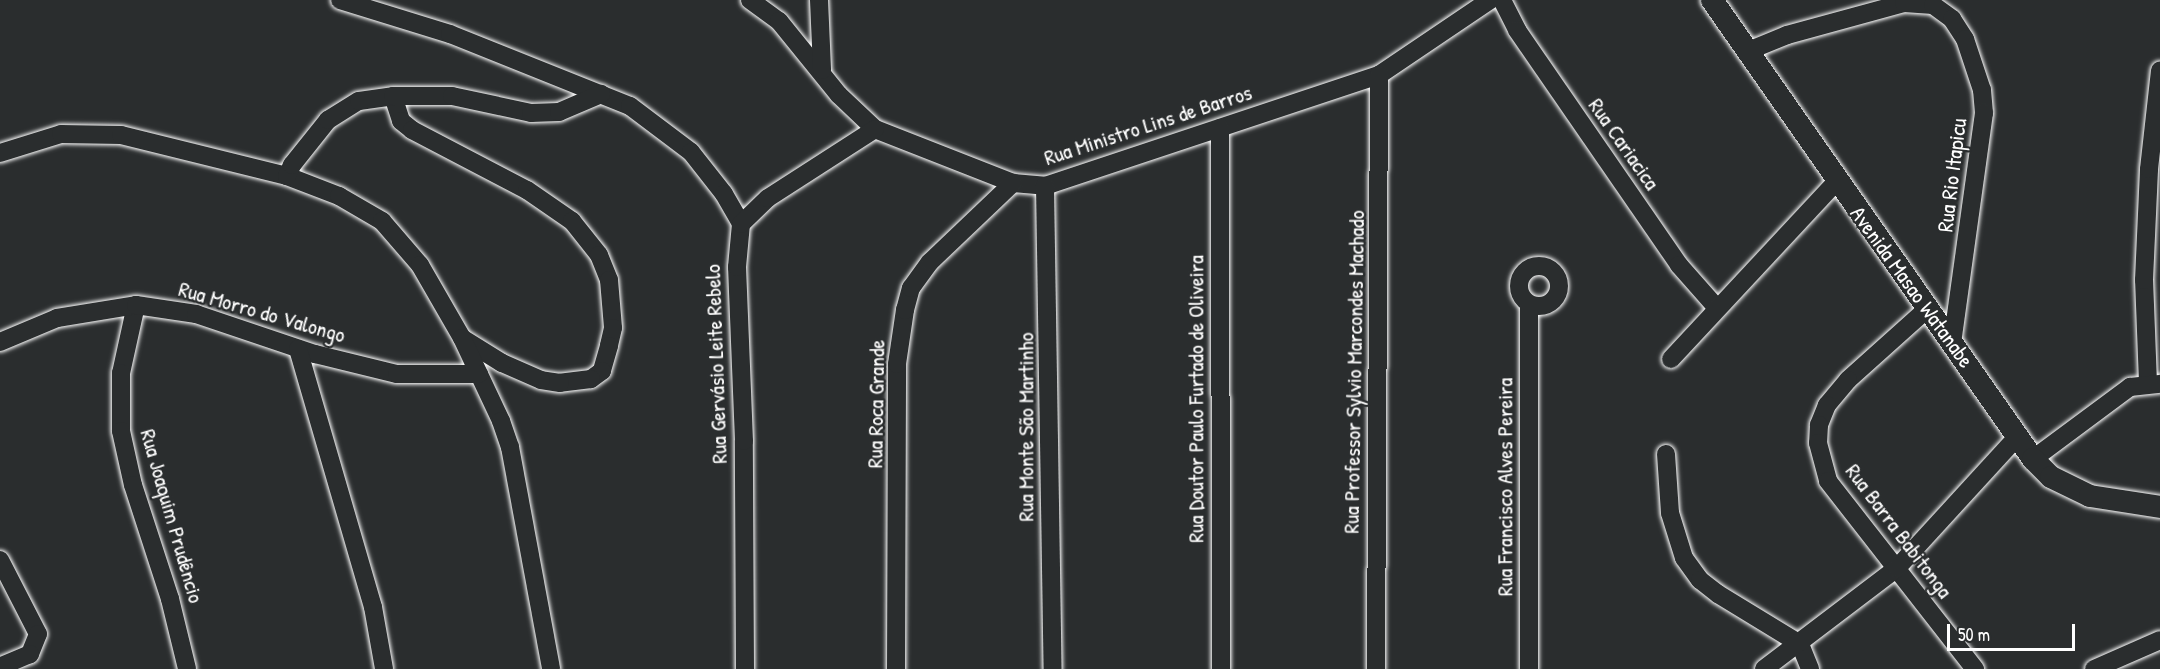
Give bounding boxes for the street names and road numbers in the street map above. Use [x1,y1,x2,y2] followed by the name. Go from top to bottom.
[1041,79,1255,171] street label: Rua Ministro Lins de Barros
[1583,93,1665,195] street label: Rua Cariacica
[1932,117,1972,233] street label: Rua Rio Itapicu
[1845,201,1979,373] street label: Avenida Masao Watanabe
[1338,210,1370,534] street label: Rua Professor Sylvio Marcondes Machado
[1183,255,1209,543] street label: Rua Doutor Paulo Furtado de Oliveira
[699,264,733,464] street label: Rua Gervásio Leite Rebelo
[176,276,348,348] street label: Rua Morro do Valongo
[1013,332,1039,522] street label: Rua Monte São Martinho
[862,340,890,468] street label: Rua Roca Grande
[1492,378,1518,596] street label: Rua Francisco Alves Pereira
[135,426,209,606] street label: Rua Joaquim Prudêncio
[1840,459,1958,603] street label: Rua Barra Babitonga

